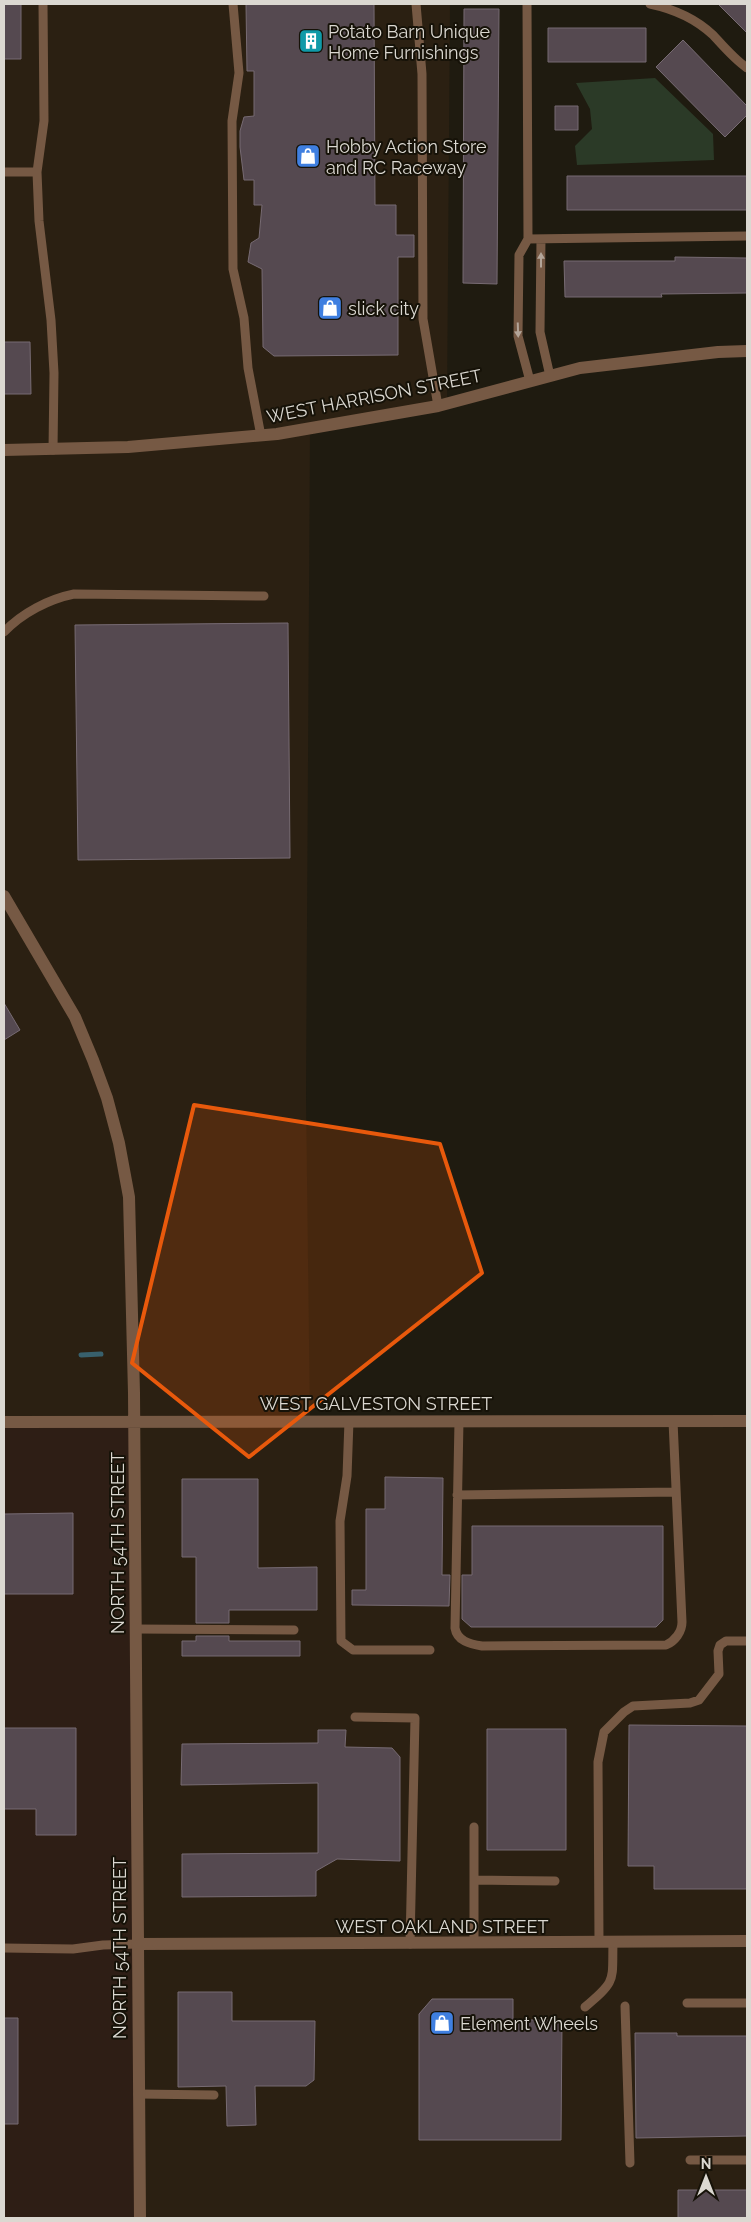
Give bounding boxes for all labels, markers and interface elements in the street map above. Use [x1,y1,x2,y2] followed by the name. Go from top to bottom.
[328,21,490,63] place label: Potato Barn Unique Home Furnishings
[298,28,324,54] building icon: Potato Barn Unique Home Furnishings
[326,136,487,178] place label: Hobby Action Store and RC Raceway
[295,143,321,169] shop icon: Hobby Action Store and RC Raceway
[537,252,545,268] one-way arrow
[317,295,343,321] shop icon: slick city
[348,298,419,319] place label: slick city
[515,323,523,339] one-way arrow
[265,365,483,427] street label: WEST HARRISON STREET
[260,1393,492,1414] street label: WEST GALVESTON STREET
[107,1452,128,1634] street label: NORTH 54TH STREET
[109,1857,130,2039] street label: NORTH 54TH STREET
[335,1916,549,1937] street label: WEST OAKLAND STREET
[429,2010,455,2036] shop icon: Element Wheels
[460,2013,598,2034] place label: Element Wheels
[681,2152,731,2202] north arrow
[701,2156,711,2172] text: N

